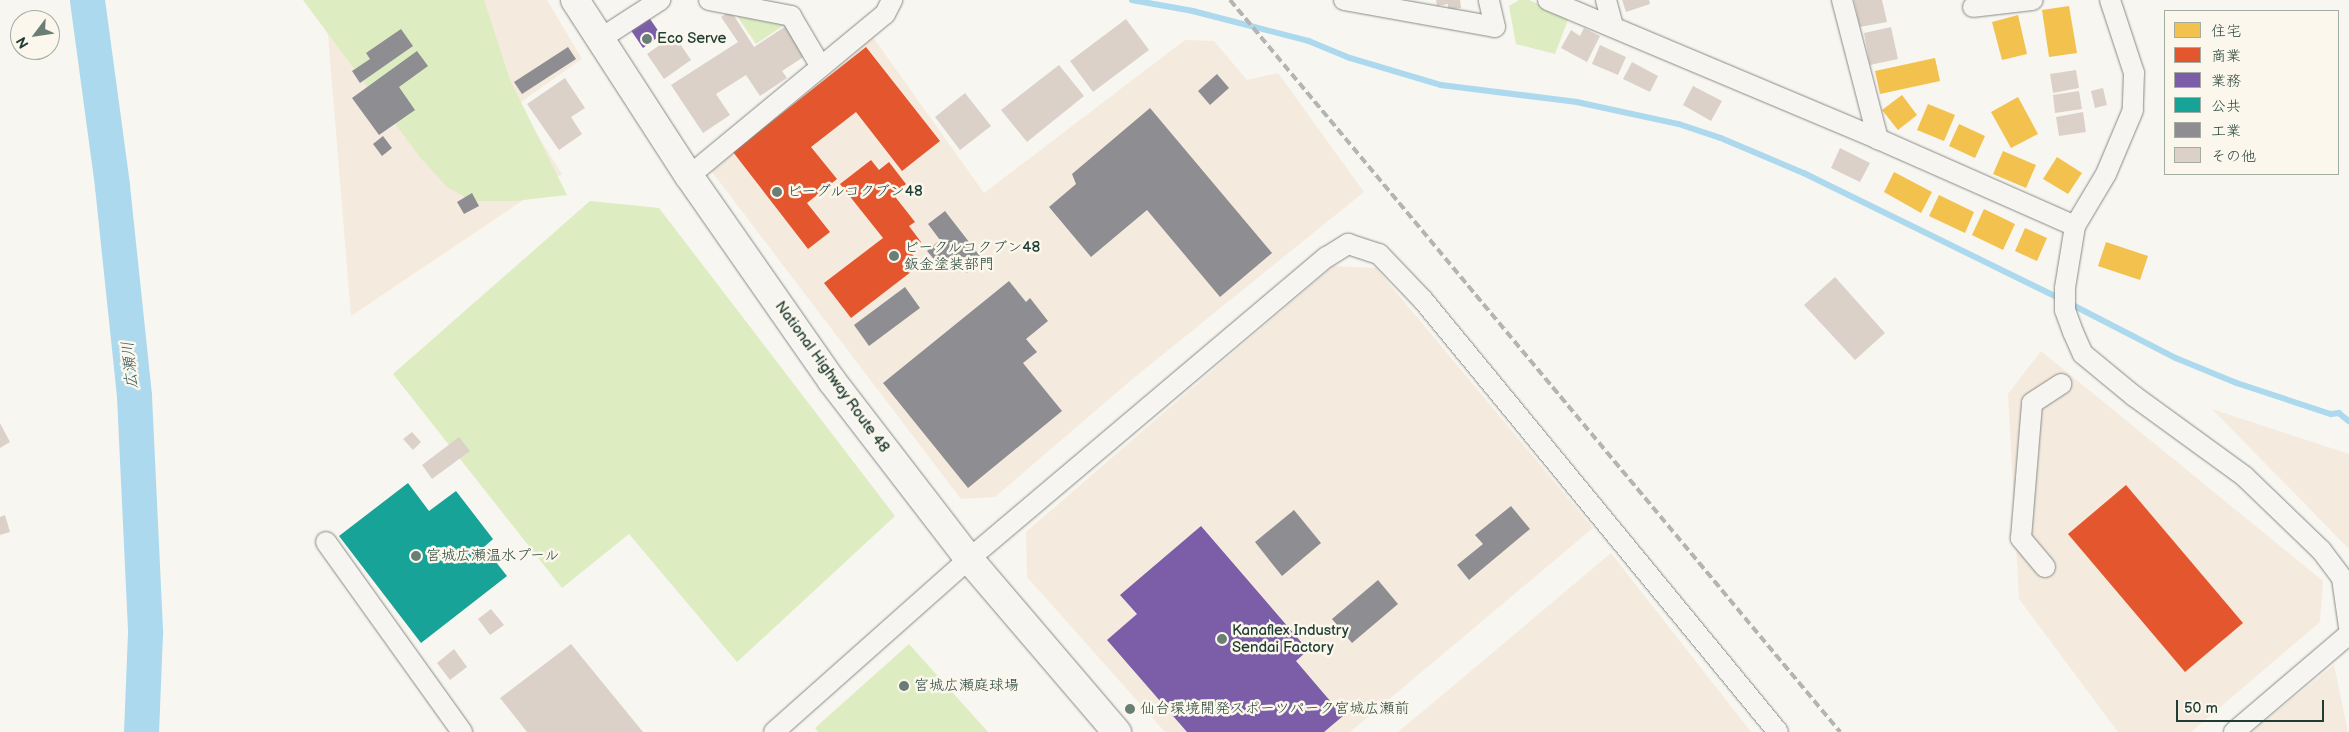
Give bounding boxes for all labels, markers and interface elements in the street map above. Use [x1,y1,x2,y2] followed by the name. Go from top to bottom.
[10,10,60,60] north arrow
[2164,10,2339,175] legend
[2211,22,2241,41] text: 住宅
[657,30,727,48] place label: Eco Serve
[641,33,653,45] marker: Eco Serve
[13,34,33,51] text: N
[2211,47,2241,66] text: 商業
[2211,72,2241,91] text: 業務
[2211,97,2241,116] text: 公共
[2211,122,2241,141] text: 工業
[2211,147,2256,166] text: その他
[787,183,924,201] place label: ビーグルコクブン48
[771,186,783,198] marker: ビーグルコクブン48
[904,238,1041,273] place label: ビークルコクブン48 鈑金塗装部門
[888,250,900,262] marker: ビークルコクブン48 鈑金塗装部門
[771,297,893,457] street label: National Highway Route 48
[119,340,143,390] water label: 広瀬川
[426,547,560,565] place label: 宮城広瀬温水プール
[410,550,422,562] marker: 宮城広瀬温水プール
[1232,621,1349,656] place label: Kanaflex Industry Sendai Factory
[1216,633,1228,645] marker: Kanaflex Industry Sendai Factory
[914,677,1019,695] place label: 宮城広瀬庭球場
[898,680,910,692] marker: 宮城広瀬庭球場
[2179,690,2326,722] scale bar
[2184,699,2218,718] text: 50 m
[1140,700,1410,718] place label: 仙台環境開発スポーツパーク宮城広瀬前
[1124,703,1136,715] marker: 仙台環境開発スポーツパーク宮城広瀬前

